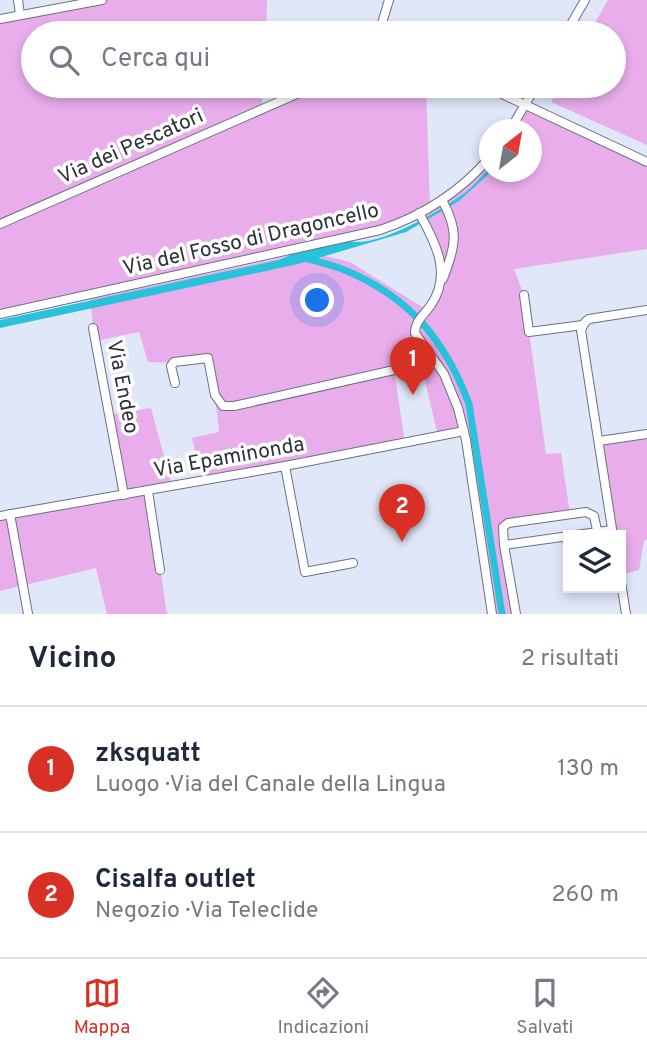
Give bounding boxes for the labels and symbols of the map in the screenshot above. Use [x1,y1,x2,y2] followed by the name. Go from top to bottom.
[54,103,208,191] street label: Via dei Pescatori
[479,119,542,182] north arrow
[120,197,382,283] street label: Via del Fosso di Dragoncello
[300,283,334,317] your location
[390,337,436,395] pin: 1
[100,338,144,436] street label: Via Endeo
[151,431,307,485] street label: Via Epaminonda
[379,484,425,542] pin: 2

